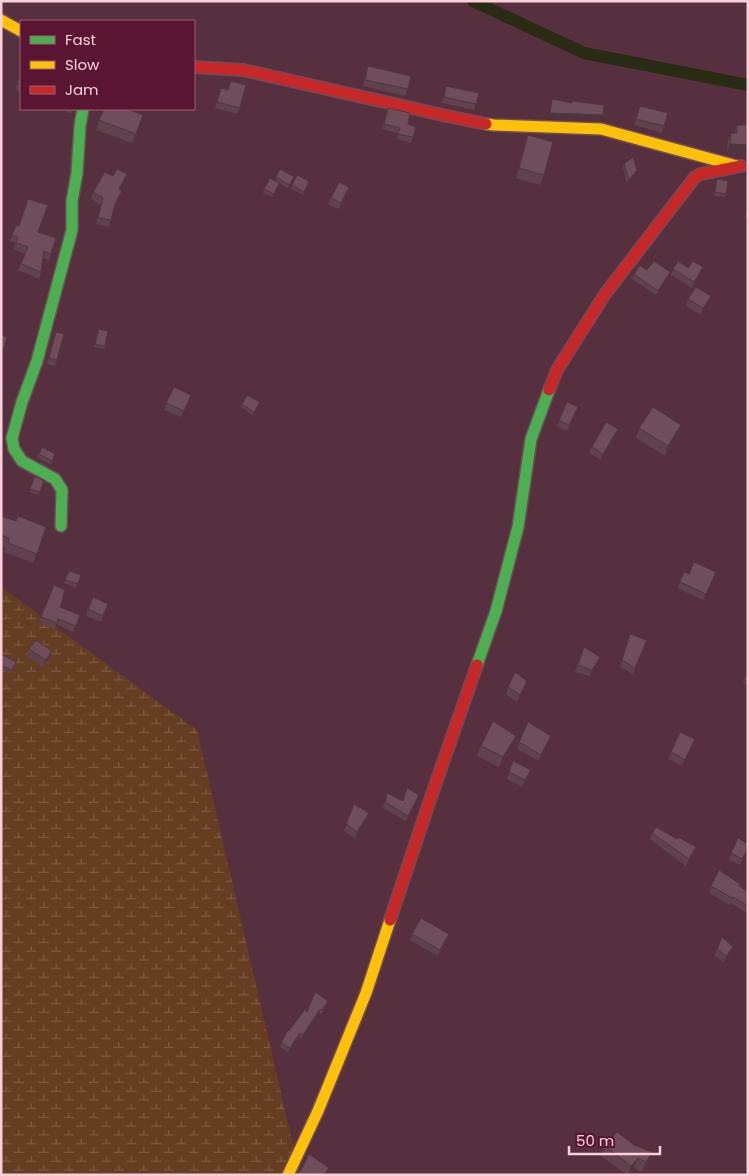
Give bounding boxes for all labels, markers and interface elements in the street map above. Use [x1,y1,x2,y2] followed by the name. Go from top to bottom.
[20,20,195,110] legend
[65,29,96,50] text: Fast
[65,54,100,75] text: Slow
[65,79,99,100] text: Jam
[569,1124,660,1156] scale bar
[576,1130,614,1151] text: 50 m

